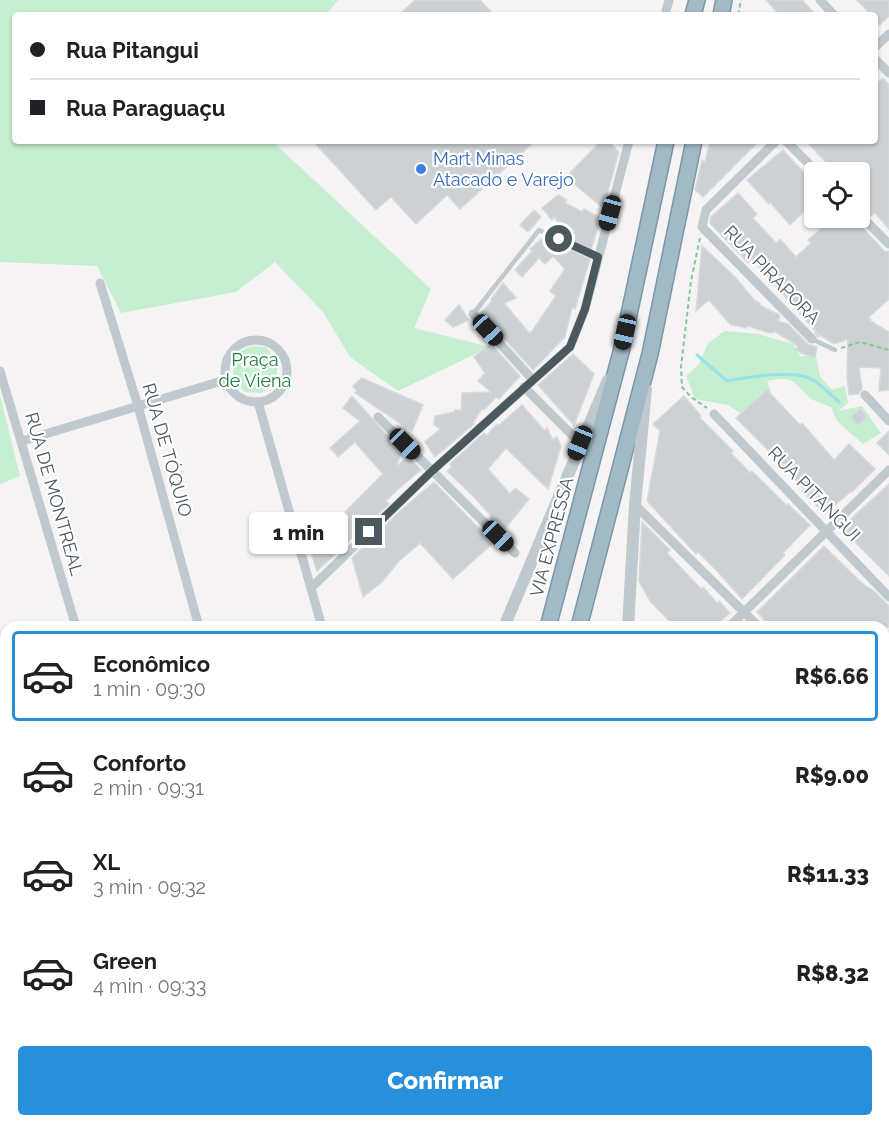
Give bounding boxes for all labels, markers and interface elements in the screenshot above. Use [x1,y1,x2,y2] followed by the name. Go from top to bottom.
[66,37,199,63] text: Rua Pitangui
[66,95,225,121] text: Rua Paraguaçu
[433,148,574,190] place label: Mart Minas Atacado e Varejo
[414,162,428,176] marker: Mart Minas Atacado e Varejo
[804,162,870,228] map controls
[804,162,870,228] button: locate
[597,193,623,233] car
[720,221,825,328] street label: RUA PIRAPORA
[545,225,572,252] route start
[469,311,507,349] car
[612,312,638,352] car
[219,349,291,391] park label: Praça de Viena
[138,380,198,519] street label: RUA DE TÓQUIO
[21,410,88,578] street label: RUA DE MONTREAL
[565,423,595,463] car
[386,425,424,463] car
[764,442,865,545] street label: RUA PITANGUI
[525,475,578,599] street label: VIA EXPRESSA
[249,511,348,553] callout: 1 min
[479,517,517,555] car
[355,518,382,545] route end
[273,521,324,545] text: 1 min
[21,649,75,703] icon: car
[93,651,210,677] text: Econômico
[795,663,869,689] text: R$6.66
[93,677,206,701] text: 1 min · 09:30
[21,748,75,802] icon: car
[93,750,186,776] text: Conforto
[795,762,869,788] text: R$9.00
[93,776,204,800] text: 2 min · 09:31
[21,847,75,901] icon: car
[93,849,120,875] text: XL
[787,861,869,887] text: R$11.33
[93,875,206,899] text: 3 min · 09:32
[21,946,75,1000] icon: car
[93,948,157,974] text: Green
[796,960,869,986] text: R$8.32
[93,974,206,998] text: 4 min · 09:33
[18,1046,872,1115] button: Confirmar

